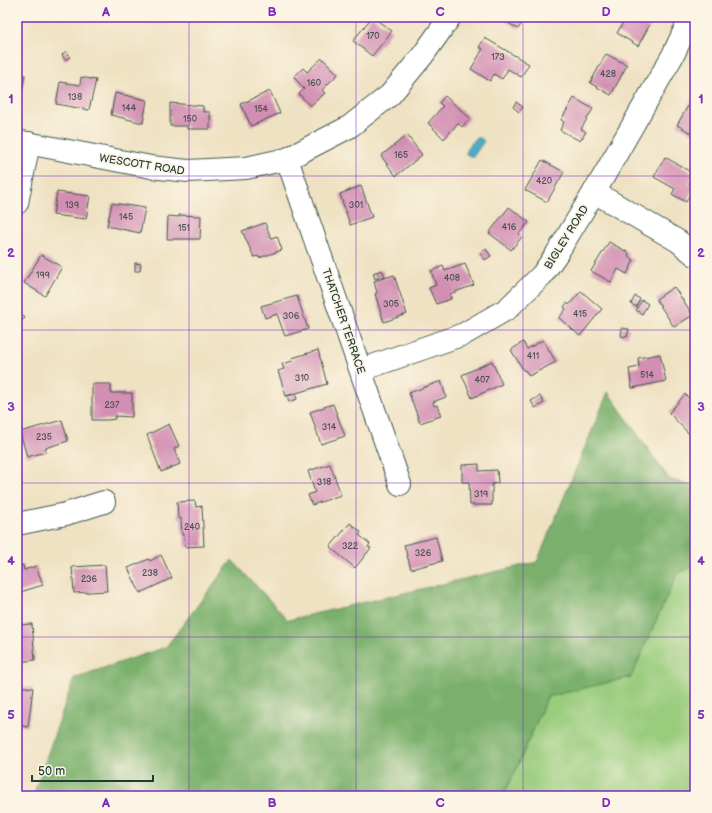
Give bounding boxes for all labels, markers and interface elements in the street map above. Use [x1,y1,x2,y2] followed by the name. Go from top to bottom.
[101,4,110,20] text: A
[267,4,277,20] text: B
[435,4,445,20] text: C
[601,4,611,20] text: D
[366,31,380,42] house number: 170
[491,52,505,63] house number: 173
[600,69,616,80] house number: 428
[307,78,321,89] house number: 160
[8,91,14,107] text: 1
[698,91,704,107] text: 1
[68,92,82,103] house number: 138
[122,103,137,114] house number: 144
[254,104,269,115] house number: 154
[183,114,197,125] house number: 150
[394,150,408,161] house number: 165
[98,151,186,178] street label: WESCOTT ROAD
[536,176,552,187] house number: 420
[65,200,79,211] house number: 139
[349,200,363,211] house number: 301
[542,203,591,272] street label: BIGLEY ROAD
[119,212,133,223] house number: 145
[502,222,517,233] house number: 416
[178,223,190,234] house number: 151
[7,245,15,261] text: 2
[697,245,705,261] text: 2
[319,267,368,376] street label: THATCHER TERRACE
[36,270,50,281] house number: 199
[444,273,460,284] house number: 408
[383,299,399,310] house number: 305
[573,309,587,320] house number: 415
[283,311,300,322] house number: 306
[527,351,539,362] house number: 411
[640,370,655,381] house number: 514
[295,373,309,384] house number: 310
[474,375,490,386] house number: 407
[7,399,15,415] text: 3
[697,399,705,415] text: 3
[104,400,120,411] house number: 237
[322,422,337,433] house number: 314
[36,432,52,443] house number: 235
[317,477,331,488] house number: 318
[474,489,488,500] house number: 319
[184,522,200,533] house number: 240
[342,541,359,552] house number: 322
[415,548,432,559] house number: 326
[7,553,15,569] text: 4
[697,553,705,569] text: 4
[142,568,158,579] house number: 238
[81,574,98,585] house number: 236
[7,707,15,723] text: 5
[697,707,705,723] text: 5
[32,757,153,783] scale bar
[38,764,65,779] text: 50 m
[101,795,110,811] text: A
[267,795,277,811] text: B
[435,795,445,811] text: C
[601,795,611,811] text: D

